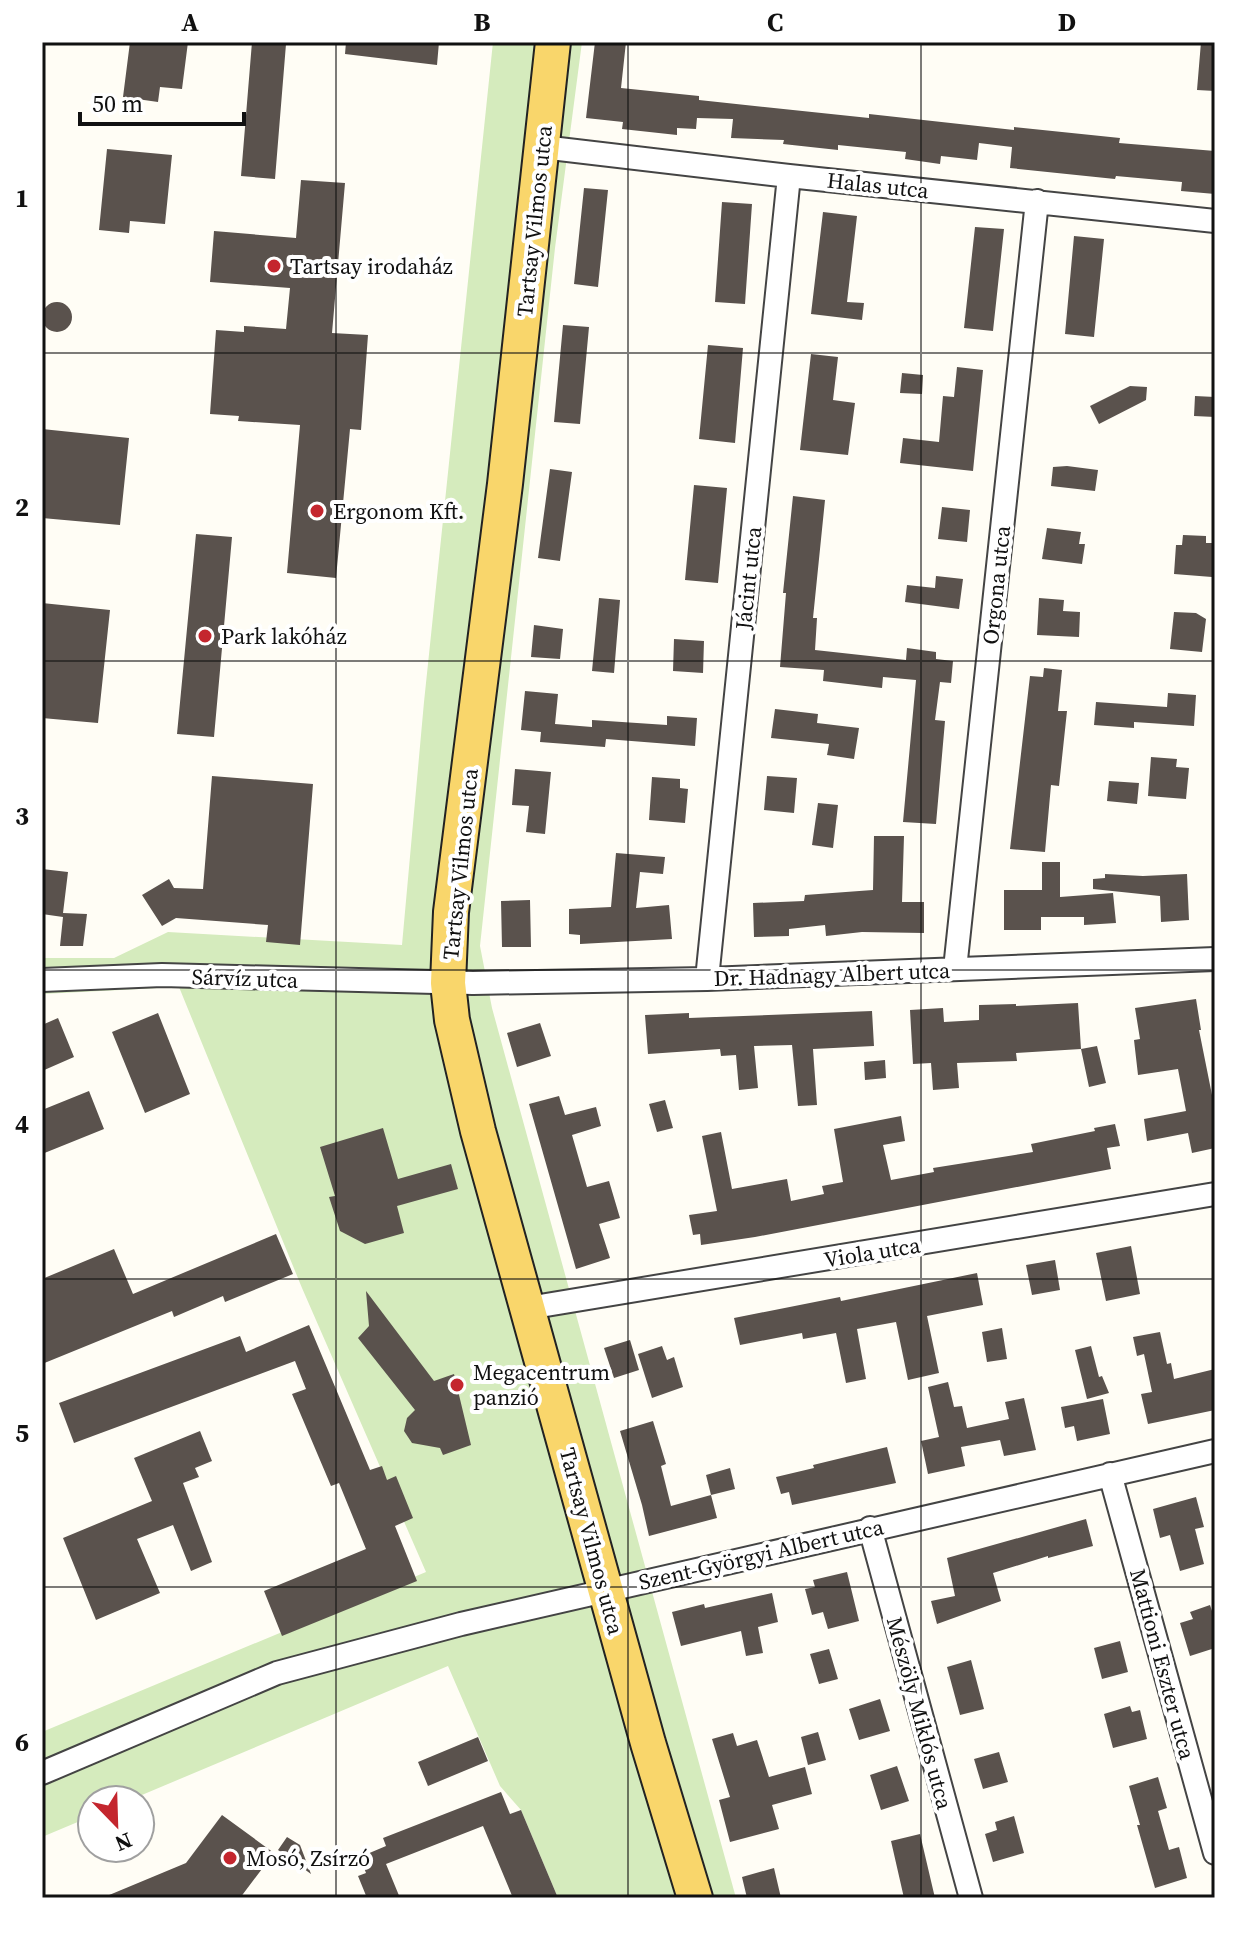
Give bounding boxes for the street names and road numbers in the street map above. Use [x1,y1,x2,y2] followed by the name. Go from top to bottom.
[509,123,559,318] street label: Tartsay Vilmos utca
[826,165,931,205] street label: Halas utca
[975,523,1017,646] street label: Orgona utca
[728,524,768,632] street label: Jácint utca
[435,766,485,961] street label: Tartsay Vilmos utca
[713,955,952,993] street label: Dr. Hadnagy Albert utca
[191,961,300,995] street label: Sárvíz utca
[822,1229,923,1274] street label: Viola utca
[553,1444,632,1639] street label: Tartsay Vilmos utca
[636,1511,887,1597] street label: Szent-Györgyi Albert utca
[1123,1565,1203,1763] street label: Mattioni Eszter utca
[880,1613,960,1813] street label: Mészöly Miklós utca

